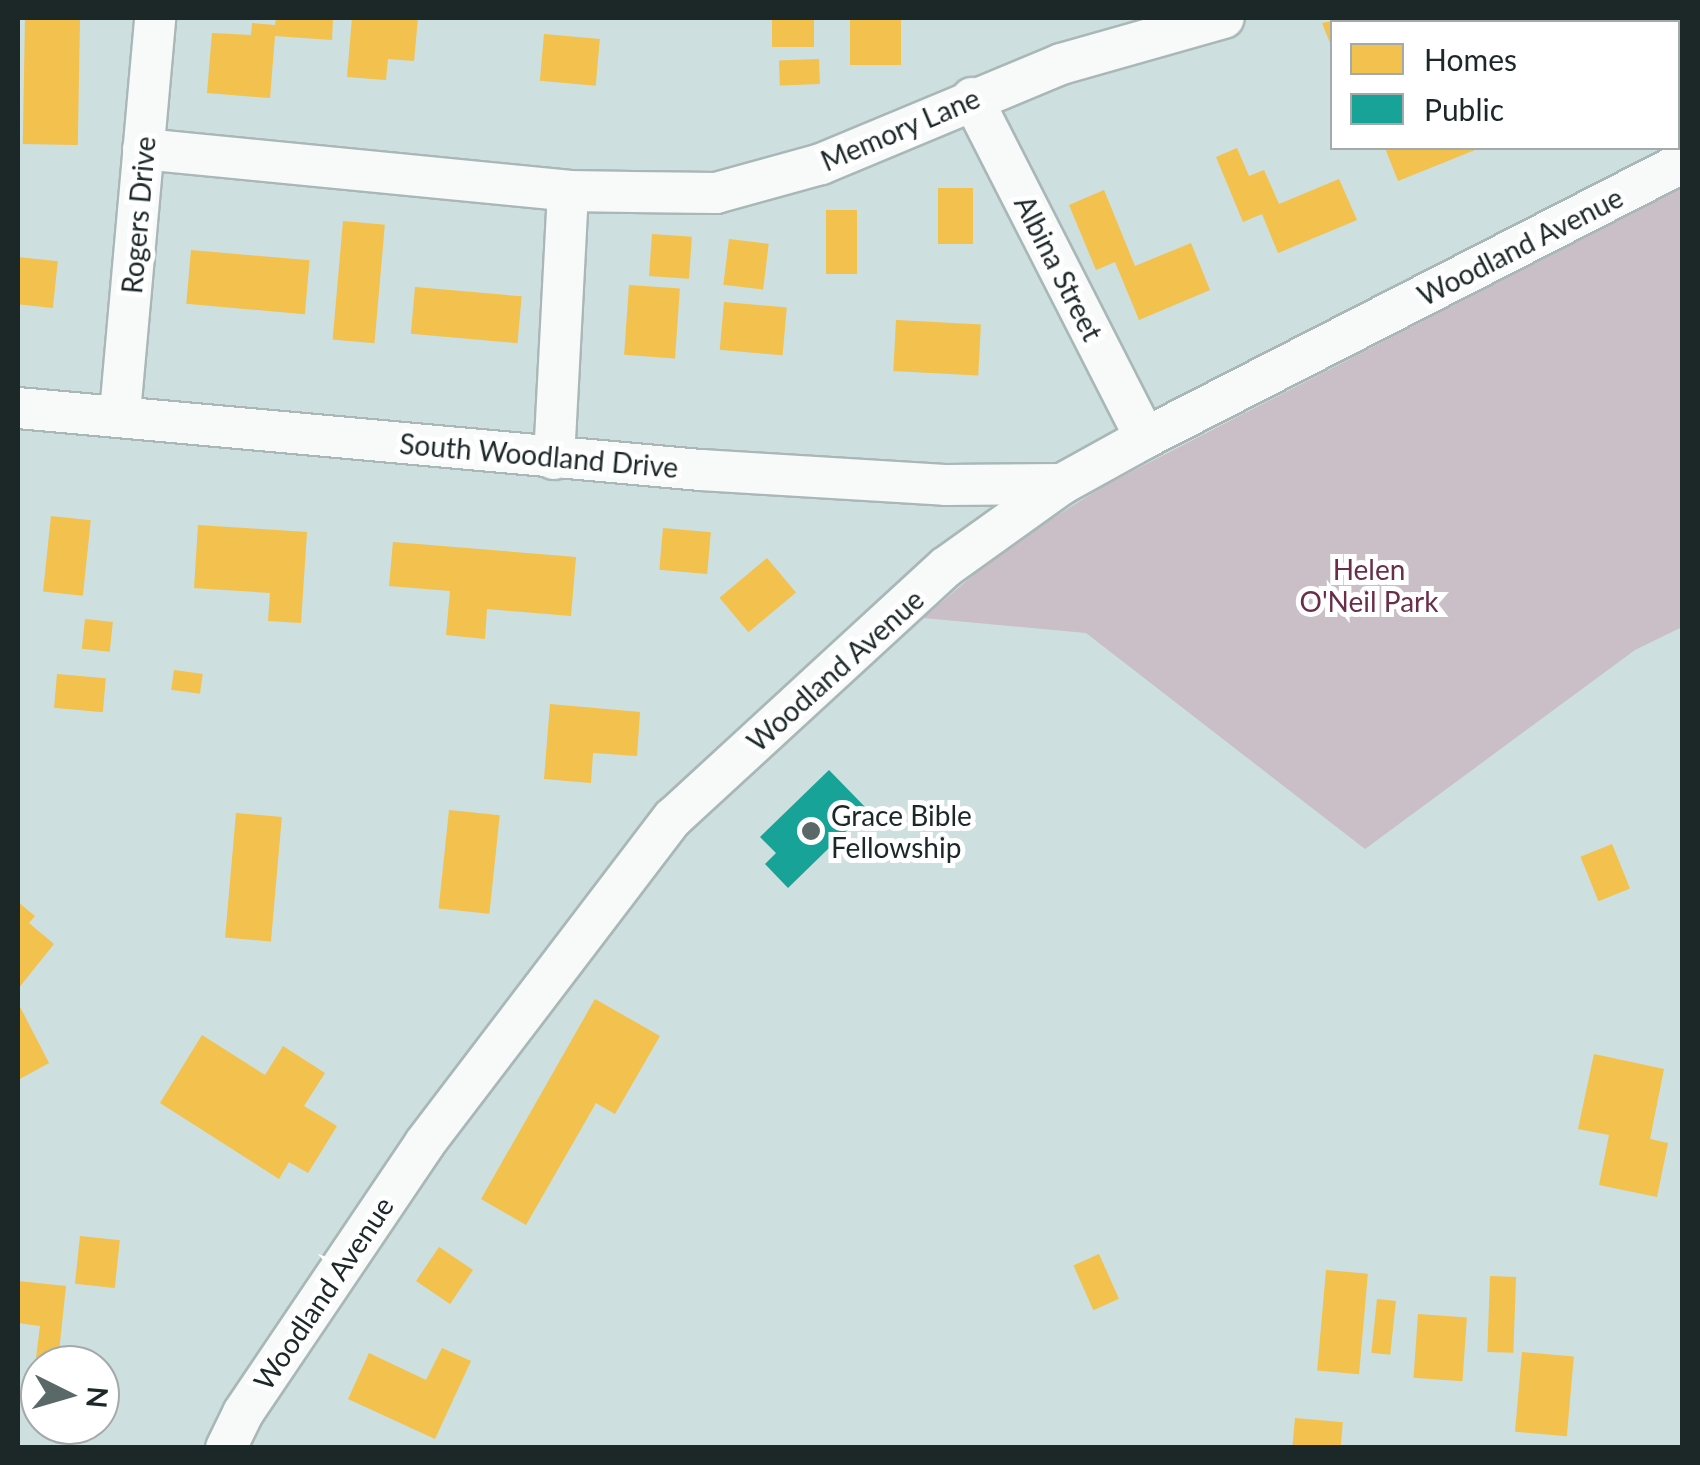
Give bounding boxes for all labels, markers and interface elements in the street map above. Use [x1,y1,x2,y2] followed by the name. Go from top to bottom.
[1330,20,1680,150] legend
[1424,41,1517,77] text: Homes
[815,80,985,178] street label: Memory Lane
[1424,91,1504,127] text: Public
[114,135,162,295] street label: Rogers Drive
[1411,180,1629,312] street label: Woodland Avenue
[1008,190,1110,346] street label: Albina Street
[398,426,680,484] street label: South Woodland Drive
[1299,552,1439,618] park label: Helen O'Neil Park
[740,582,930,758] street label: Woodland Avenue
[831,798,972,864] place label: Grace Bible Fellowship
[800,820,822,842] marker: Grace Bible Fellowship
[246,1190,400,1396] street label: Woodland Avenue
[20,1345,120,1445] north arrow
[80,1385,116,1410] text: N

